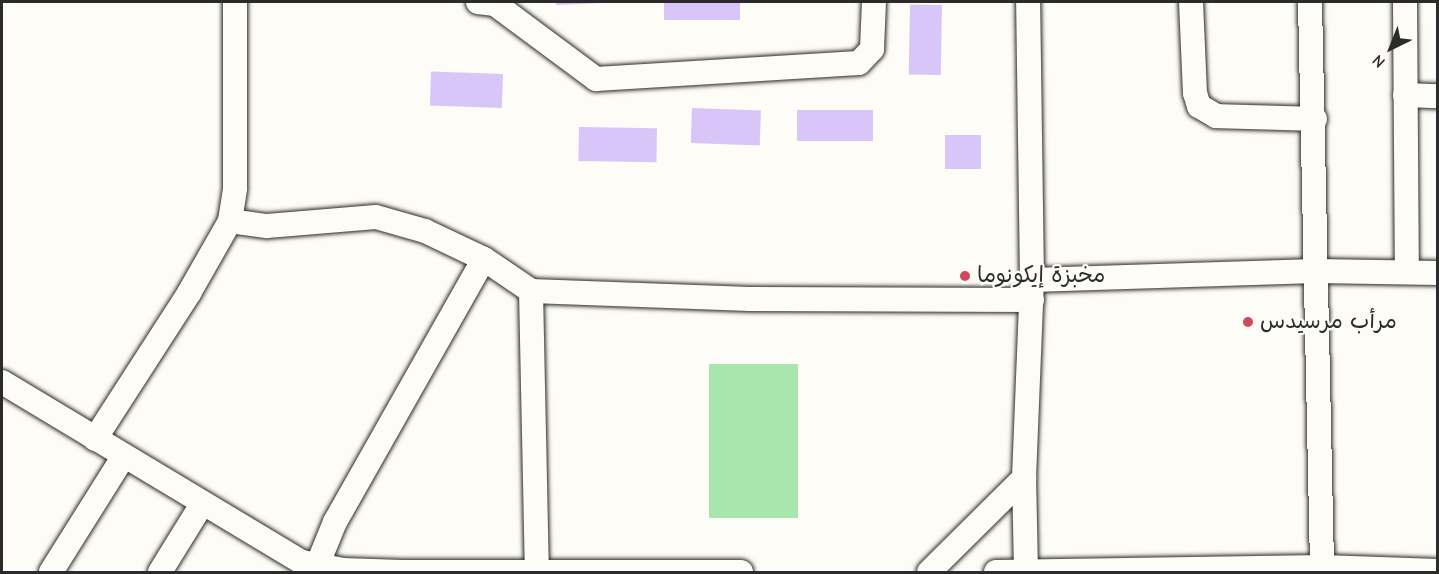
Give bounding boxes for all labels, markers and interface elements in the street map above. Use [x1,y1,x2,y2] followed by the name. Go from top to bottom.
[1361,18,1421,78] north arrow
[1369,51,1389,71] text: N
[977,263,1105,289] place label: مخبزة إيكونوما
[958,269,972,283] marker: مخبزة إيكونوما
[1260,309,1397,335] place label: مرأب مرسيدس
[1241,315,1255,329] marker: مرأب مرسيدس

